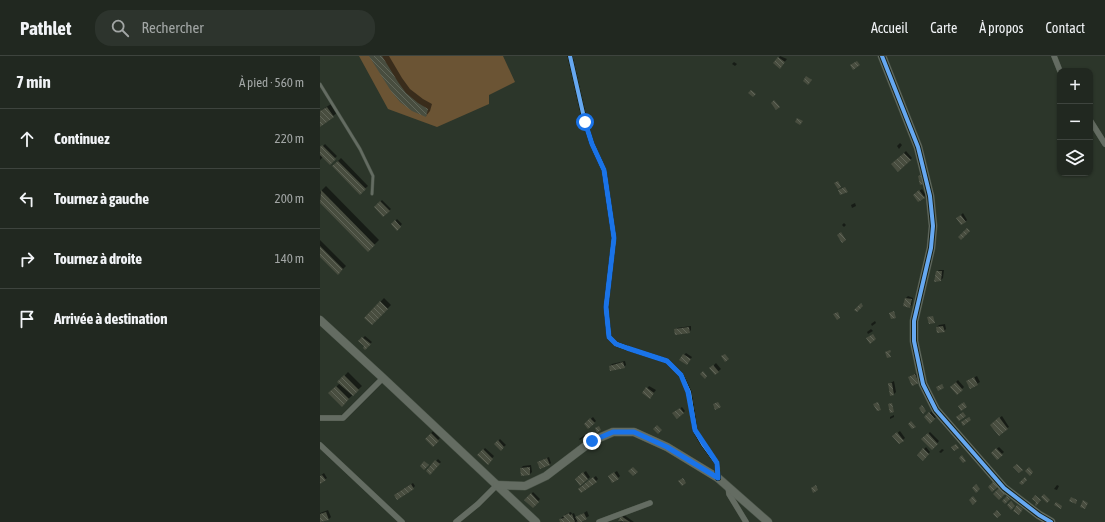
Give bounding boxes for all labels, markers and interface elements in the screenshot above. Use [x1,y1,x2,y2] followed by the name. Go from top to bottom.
[95,10,375,46] search box
[20,17,71,39] text: Pathlet
[109,17,131,39] icon: search
[141,19,204,36] text: Rechercher
[871,20,908,36] text: Accueil
[930,20,957,36] text: Carte
[979,20,1024,36] text: À propos
[1046,20,1085,36] text: Contact
[1057,68,1093,176] map controls
[1057,68,1093,104] button: +
[16,72,51,92] text: 7 min
[239,75,304,90] text: À pied · 560 m
[1057,104,1093,140] button: −
[576,113,594,131] route start
[16,128,38,150] icon: ahead
[54,130,110,147] text: Continuez
[275,131,304,146] text: 220 m
[1057,140,1093,176] button: layers
[16,188,38,210] icon: left
[54,190,149,207] text: Tournez à gauche
[275,191,304,206] text: 200 m
[16,248,38,270] icon: right
[54,250,142,267] text: Tournez à droite
[275,251,304,266] text: 140 m
[16,308,38,330] icon: arrive
[54,310,168,327] text: Arrivée à destination
[583,432,601,450] route end

